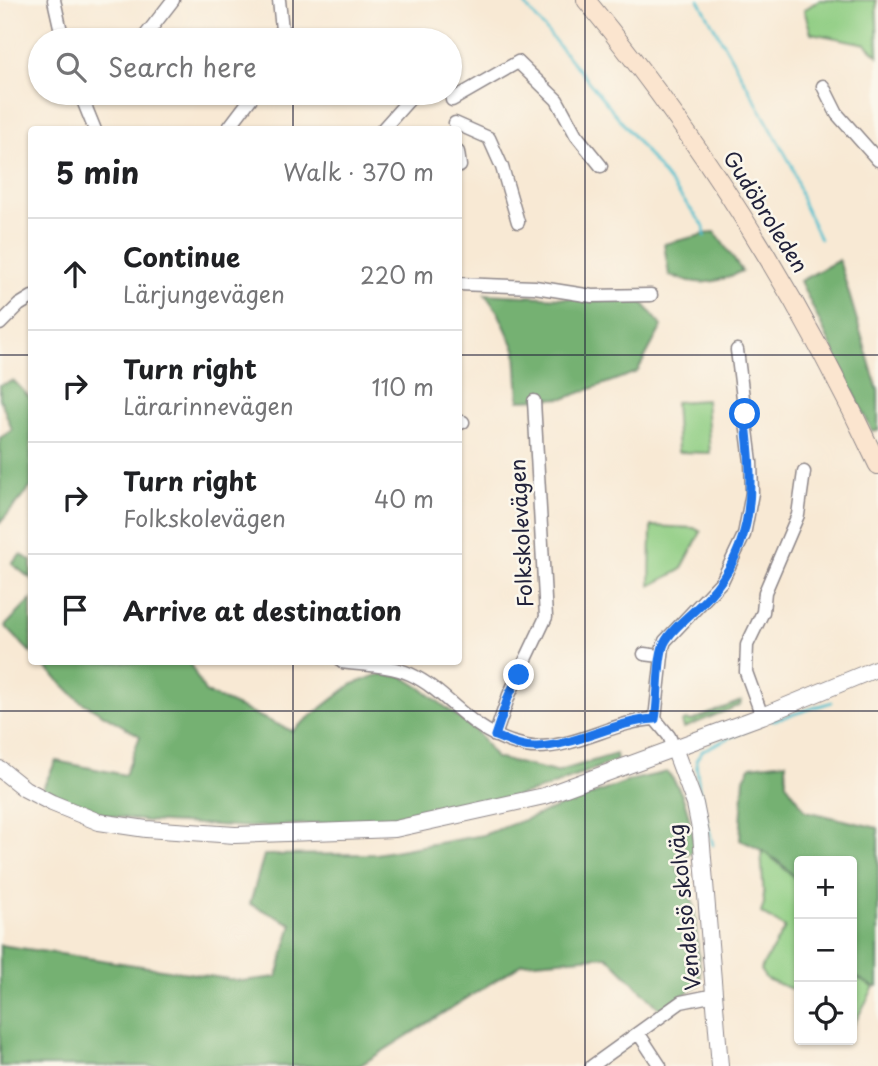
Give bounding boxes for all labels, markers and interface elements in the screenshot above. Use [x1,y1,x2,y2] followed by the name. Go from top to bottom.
[28,28,462,105] search box
[108,47,257,86] text: Search here
[52,48,90,86] icon: search
[716,143,817,278] street label: Gudöbroleden
[56,149,139,194] text: 5 min
[283,154,434,189] text: Walk · 370 m
[123,237,240,276] text: Continue
[56,255,94,293] icon: ahead
[360,257,434,292] text: 220 m
[123,276,285,311] text: Lärjungevägen
[123,349,257,388] text: Turn right
[56,367,94,405] icon: right
[372,369,434,404] text: 110 m
[123,388,294,423] text: Lärarinnevägen
[729,398,760,429] route start
[500,458,540,608] street label: Folkskolevägen
[123,461,257,500] text: Turn right
[56,479,94,517] icon: right
[374,481,434,516] text: 40 m
[123,500,286,535] text: Folkskolevägen
[56,591,94,629] icon: arrive
[123,591,402,630] text: Arrive at destination
[503,659,534,690] route end
[658,822,708,992] street label: Vendelsö skolväg
[794,856,857,1045] map controls
[794,856,857,919] button: +
[794,919,857,982] button: −
[794,982,857,1045] button: locate

